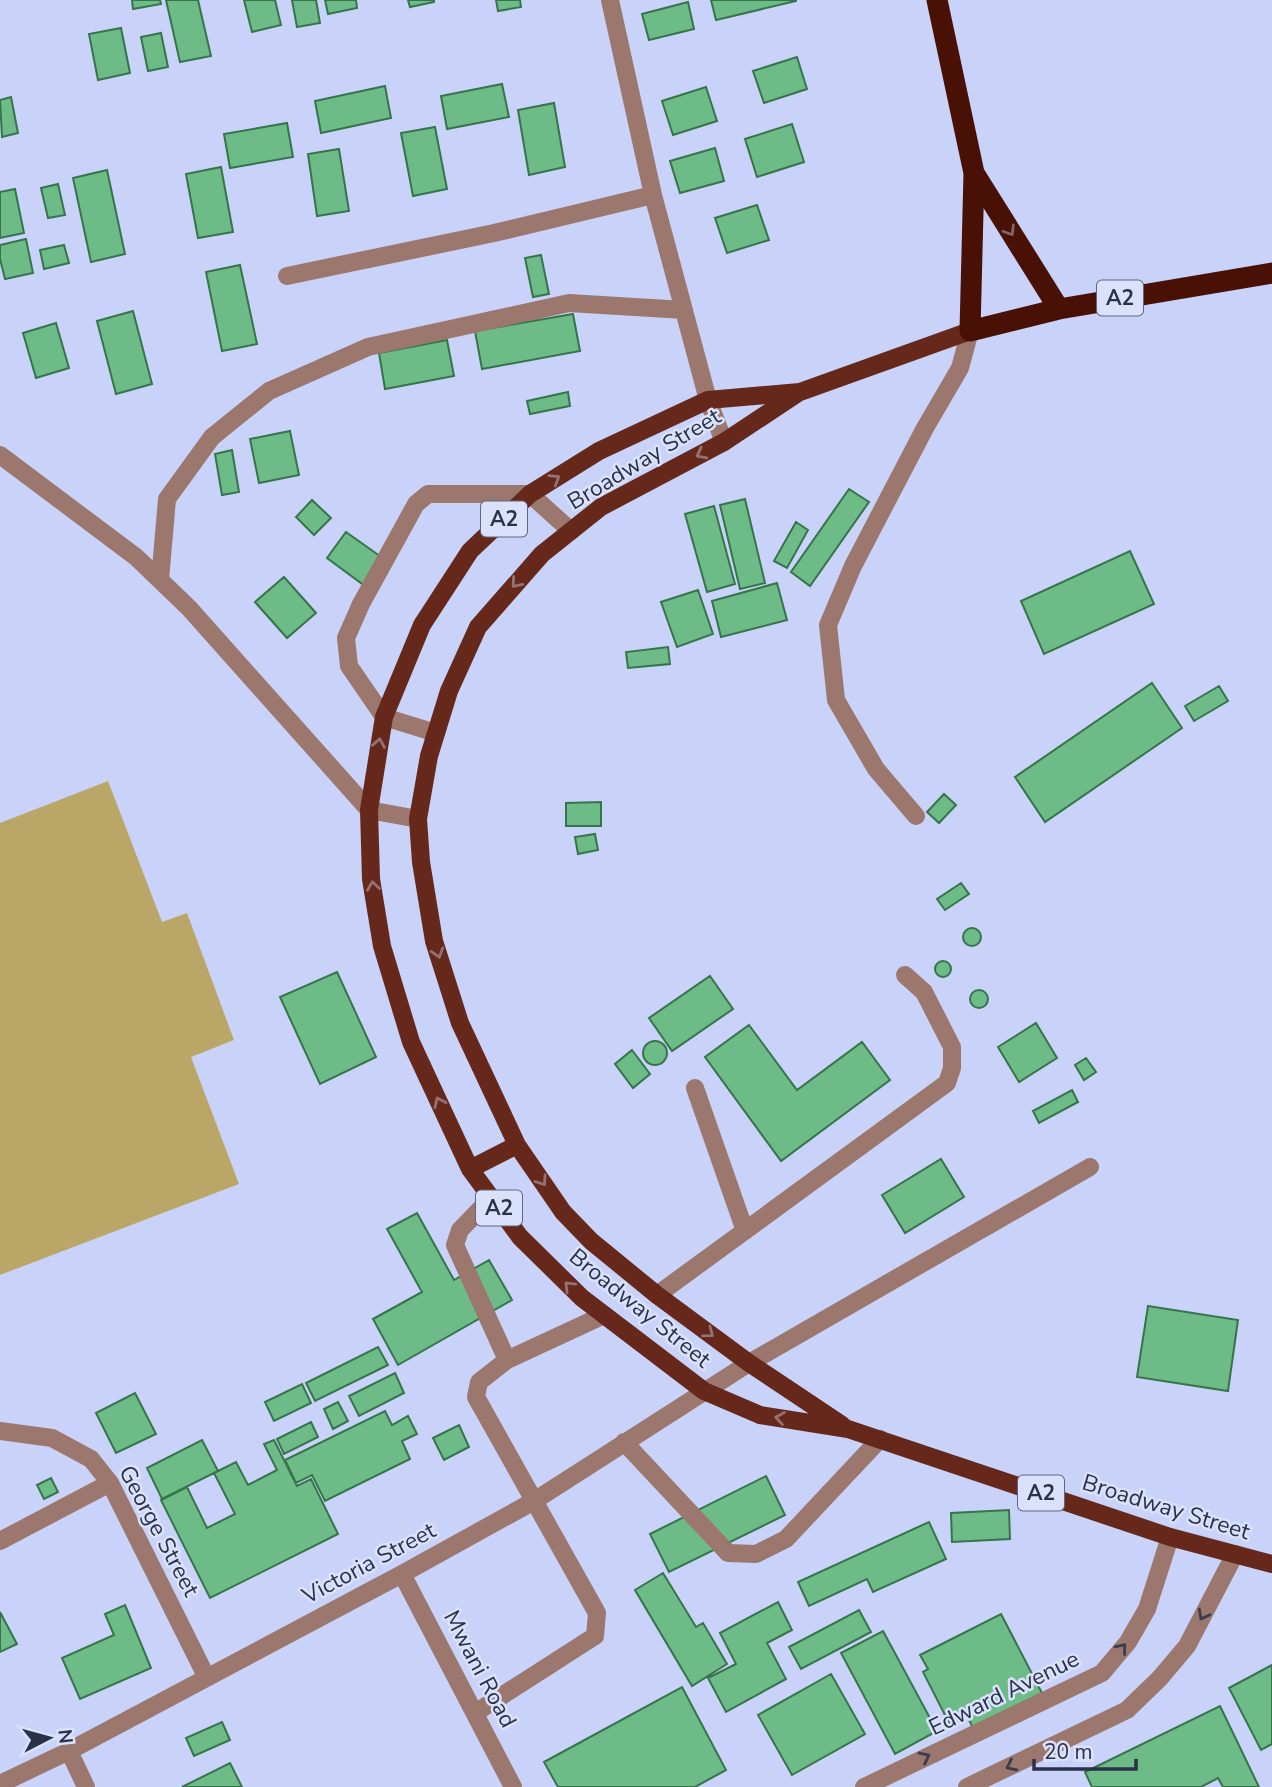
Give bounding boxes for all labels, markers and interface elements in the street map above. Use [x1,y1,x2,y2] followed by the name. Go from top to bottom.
[1002,223,1015,236] one-way arrow
[1097,280,1143,316] road number: A2
[562,400,727,517] street label: Broadway Street
[696,446,708,459] one-way arrow
[547,475,560,488] one-way arrow
[481,502,527,536] road number: A2
[512,575,524,588] one-way arrow
[371,737,386,749] one-way arrow
[365,880,380,892] one-way arrow
[429,947,444,959] one-way arrow
[433,1097,447,1110] one-way arrow
[534,1174,547,1187] one-way arrow
[476,1190,522,1226] road number: A2
[563,1241,718,1375] street label: Broadway Street
[565,1281,578,1294] one-way arrow
[701,1325,714,1337] one-way arrow
[774,1411,786,1426] one-way arrow
[111,1460,207,1603] street label: George Street
[1078,1467,1254,1547] street label: Broadway Street
[1018,1476,1064,1510] road number: A2
[296,1514,442,1612] street label: Victoria Street
[436,1605,524,1733] street label: Mwani Road
[1198,1608,1212,1620] one-way arrow
[924,1643,1084,1743] street label: Edward Avenue
[1114,1644,1127,1656] one-way arrow
[14,1703,84,1773] north arrow
[51,1728,79,1745] text: N
[1034,1728,1136,1772] scale bar
[1044,1738,1093,1766] text: 20 m
[918,1752,931,1766] one-way arrow
[1006,1758,1018,1772] one-way arrow

